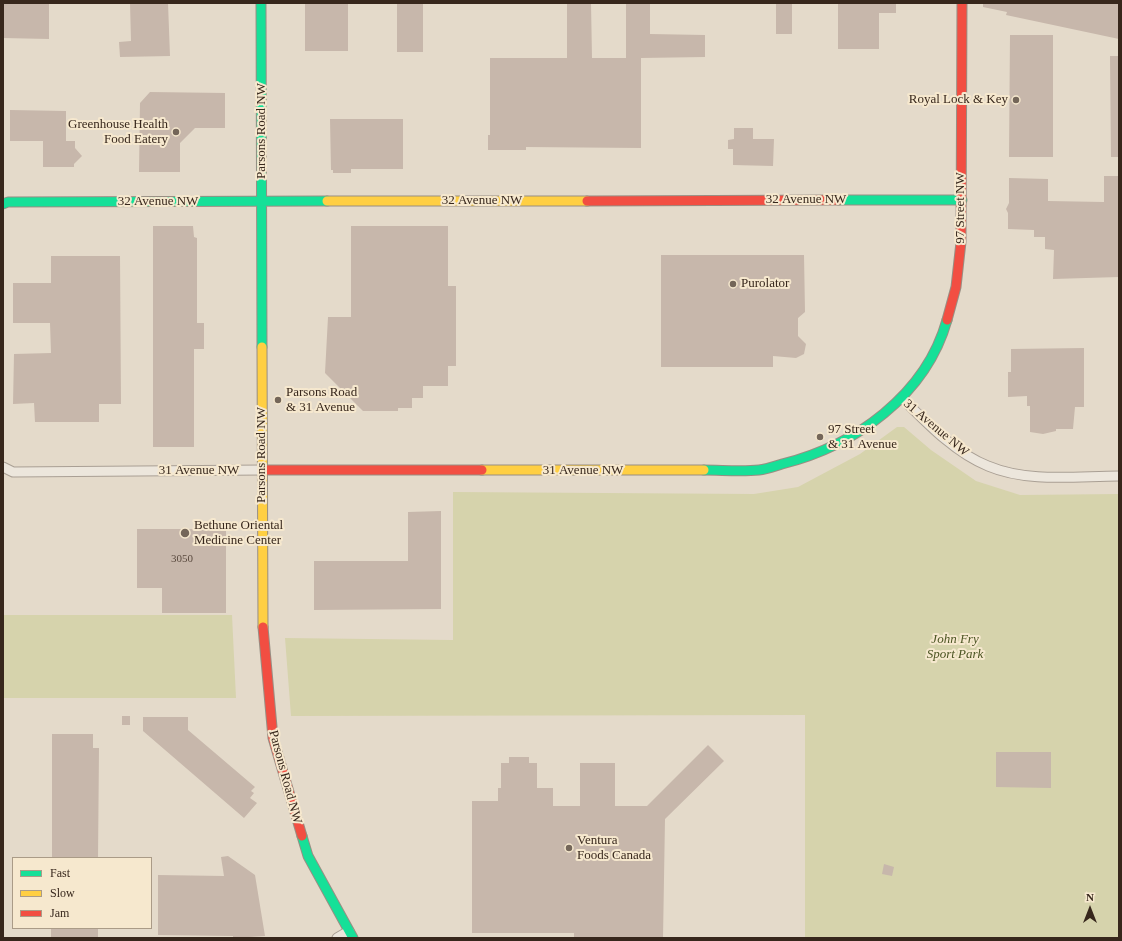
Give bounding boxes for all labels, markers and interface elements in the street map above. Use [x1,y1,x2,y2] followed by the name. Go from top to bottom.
[254,83,270,179] street label: Parsons Road NW
[909,92,1008,108] place label: Royal Lock & Key
[1011,95,1021,105] marker: Royal Lock & Key
[68,117,168,148] place label: Greenhouse Health Food Eatery
[171,127,181,137] marker: Greenhouse Health Food Eatery
[953,172,969,244] street label: 97 Street NW
[766,192,846,208] street label: 32 Avenue NW
[442,193,522,209] street label: 32 Avenue NW
[118,194,198,210] street label: 32 Avenue NW
[741,276,789,292] place label: Purolator
[728,279,738,289] marker: Purolator
[286,385,357,416] place label: Parsons Road & 31 Avenue
[273,395,283,405] marker: Parsons Road & 31 Avenue
[900,396,972,460] street label: 31 Avenue NW
[254,407,270,503] street label: Parsons Road NW
[828,422,897,453] place label: 97 Street & 31 Avenue
[815,432,825,442] marker: 97 Street & 31 Avenue
[159,463,239,479] street label: 31 Avenue NW
[543,463,623,479] street label: 31 Avenue NW
[194,518,283,549] place label: Bethune Oriental Medicine Center
[179,527,191,539] marker: Bethune Oriental Medicine Center
[171,552,193,566] house number: 3050
[927,632,983,663] park label: John Fry Sport Park
[265,729,305,825] street label: Parsons Road NW
[577,833,651,864] place label: Ventura Foods Canada
[564,843,574,853] marker: Ventura Foods Canada
[12,857,152,929] legend
[50,866,70,880] text: Fast
[50,886,75,900] text: Slow
[1070,889,1110,929] north arrow
[1086,891,1094,903] text: N
[50,906,69,920] text: Jam

